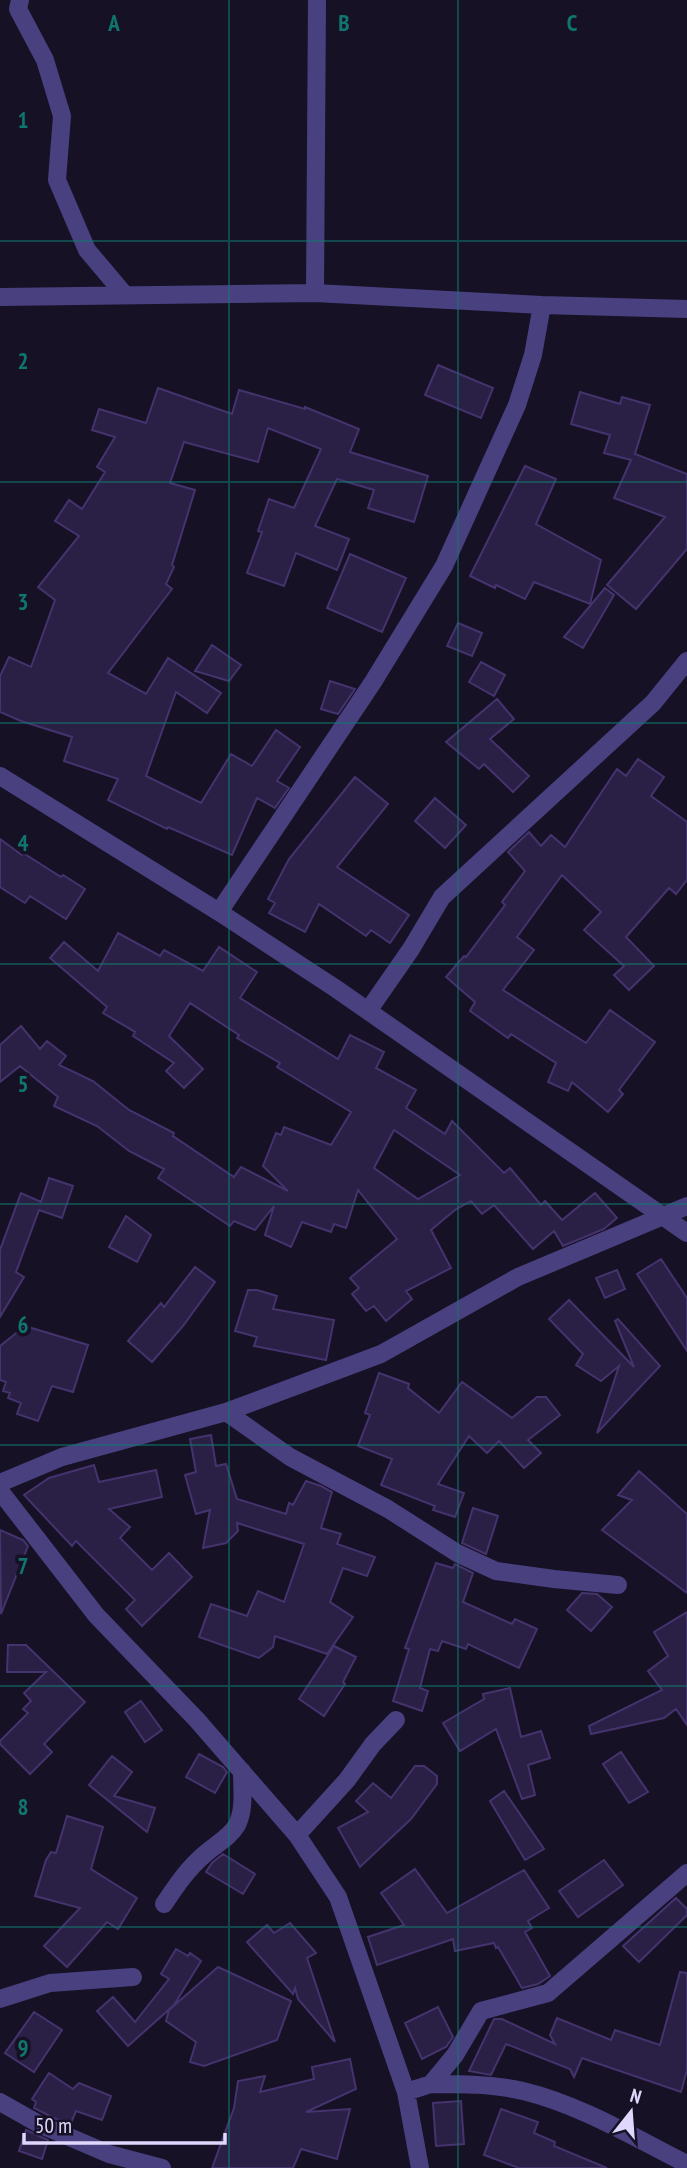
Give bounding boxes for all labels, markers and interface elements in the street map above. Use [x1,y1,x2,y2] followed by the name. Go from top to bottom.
[107,8,120,37] text: A
[338,8,350,37] text: B
[567,8,578,37] text: C
[18,105,29,134] text: 1
[18,346,29,375] text: 2
[18,587,29,616] text: 3
[18,828,29,857] text: 4
[18,1069,29,1098] text: 5
[18,1310,29,1339] text: 6
[18,1551,29,1580] text: 7
[18,1792,29,1821] text: 8
[18,2033,29,2062] text: 9
[596,2077,666,2147] north arrow
[628,2083,644,2109] text: N
[24,2102,226,2146] scale bar
[35,2112,72,2139] text: 50 m

